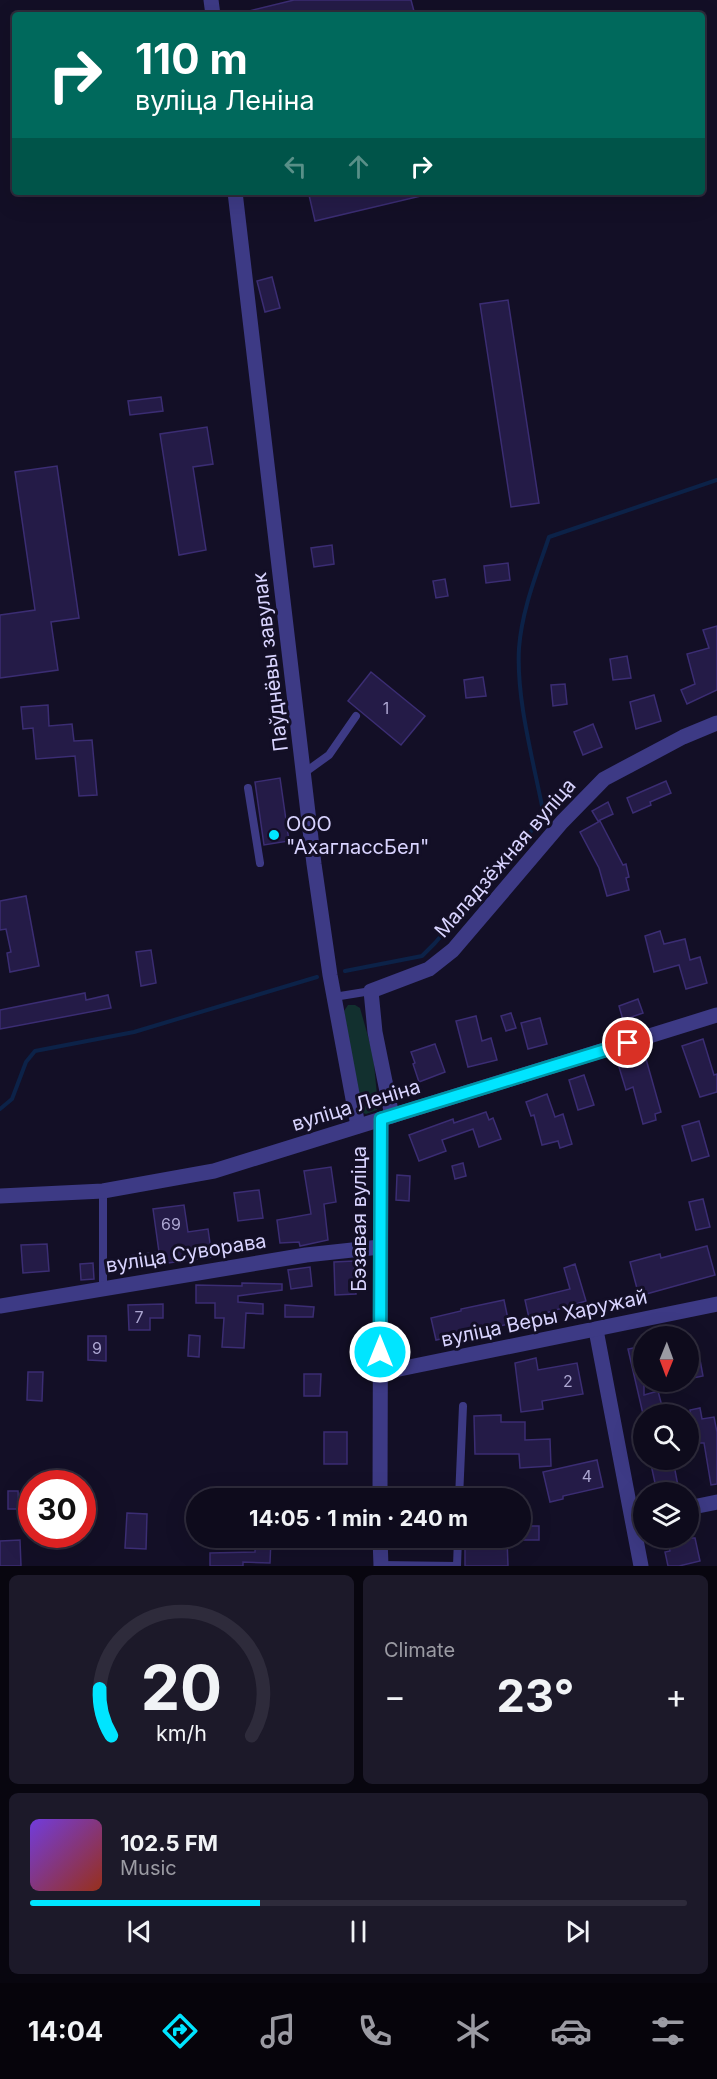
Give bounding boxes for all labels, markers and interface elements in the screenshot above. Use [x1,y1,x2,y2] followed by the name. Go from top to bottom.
[135,33,248,84] text: 110 m
[36,36,114,114] icon: right
[135,84,315,117] text: вуліца Леніна
[279,150,312,183] icon: left
[342,150,375,183] icon: ahead
[405,150,438,183] icon: right
[247,571,293,753] street label: Паўднёвы завулак
[383,698,389,718] house number: 1
[429,774,581,942] street label: Маладзёжная вуліца
[286,812,429,859] place label: ООО "АхаглассБел"
[267,828,281,842] marker: ООО "АхаглассБел"
[602,1017,653,1068] pin
[611,1026,644,1059] icon: arrive
[289,1074,423,1136] street label: вуліца Леніна
[347,1146,371,1292] street label: Бэзавая вуліца
[161,1214,181,1234] house number: 69
[104,1228,268,1278] street label: вуліца Суворава
[439,1284,649,1352] street label: вуліца Веры Харужай
[134,1307,144,1327] house number: 7
[348,1320,412,1384] position arrow
[633,1326,699,1392] north arrow
[633,1326,699,1548] map controls
[92,1338,102,1358] house number: 9
[563,1371,573,1391] house number: 2
[633,1404,699,1470] button: search
[582,1466,592,1486] house number: 4
[18,1470,96,1548] speed limit sign: 30
[633,1482,699,1548] button: layers
[249,1505,468,1531] text: 14:05 · 1 min · 240 m
[384,1638,455,1662] text: Climate
[141,1650,222,1725] text: 20
[497,1668,574,1723] text: 23°
[384,1676,406,1716] text: −
[665,1676,687,1716] text: +
[156,1721,207,1747] text: km/h
[120,1830,218,1856] text: 102.5 FM
[120,1856,177,1880] text: Music
[123,1915,156,1948] icon: previous
[342,1915,375,1948] icon: pause
[561,1915,594,1948] icon: next
[159,2010,201,2052] icon: directions
[257,2010,299,2052] icon: music
[354,2010,396,2052] icon: phone
[452,2010,494,2052] icon: climate
[550,2010,592,2052] icon: car
[647,2010,689,2052] icon: filters
[28,2015,103,2048] text: 14:04

